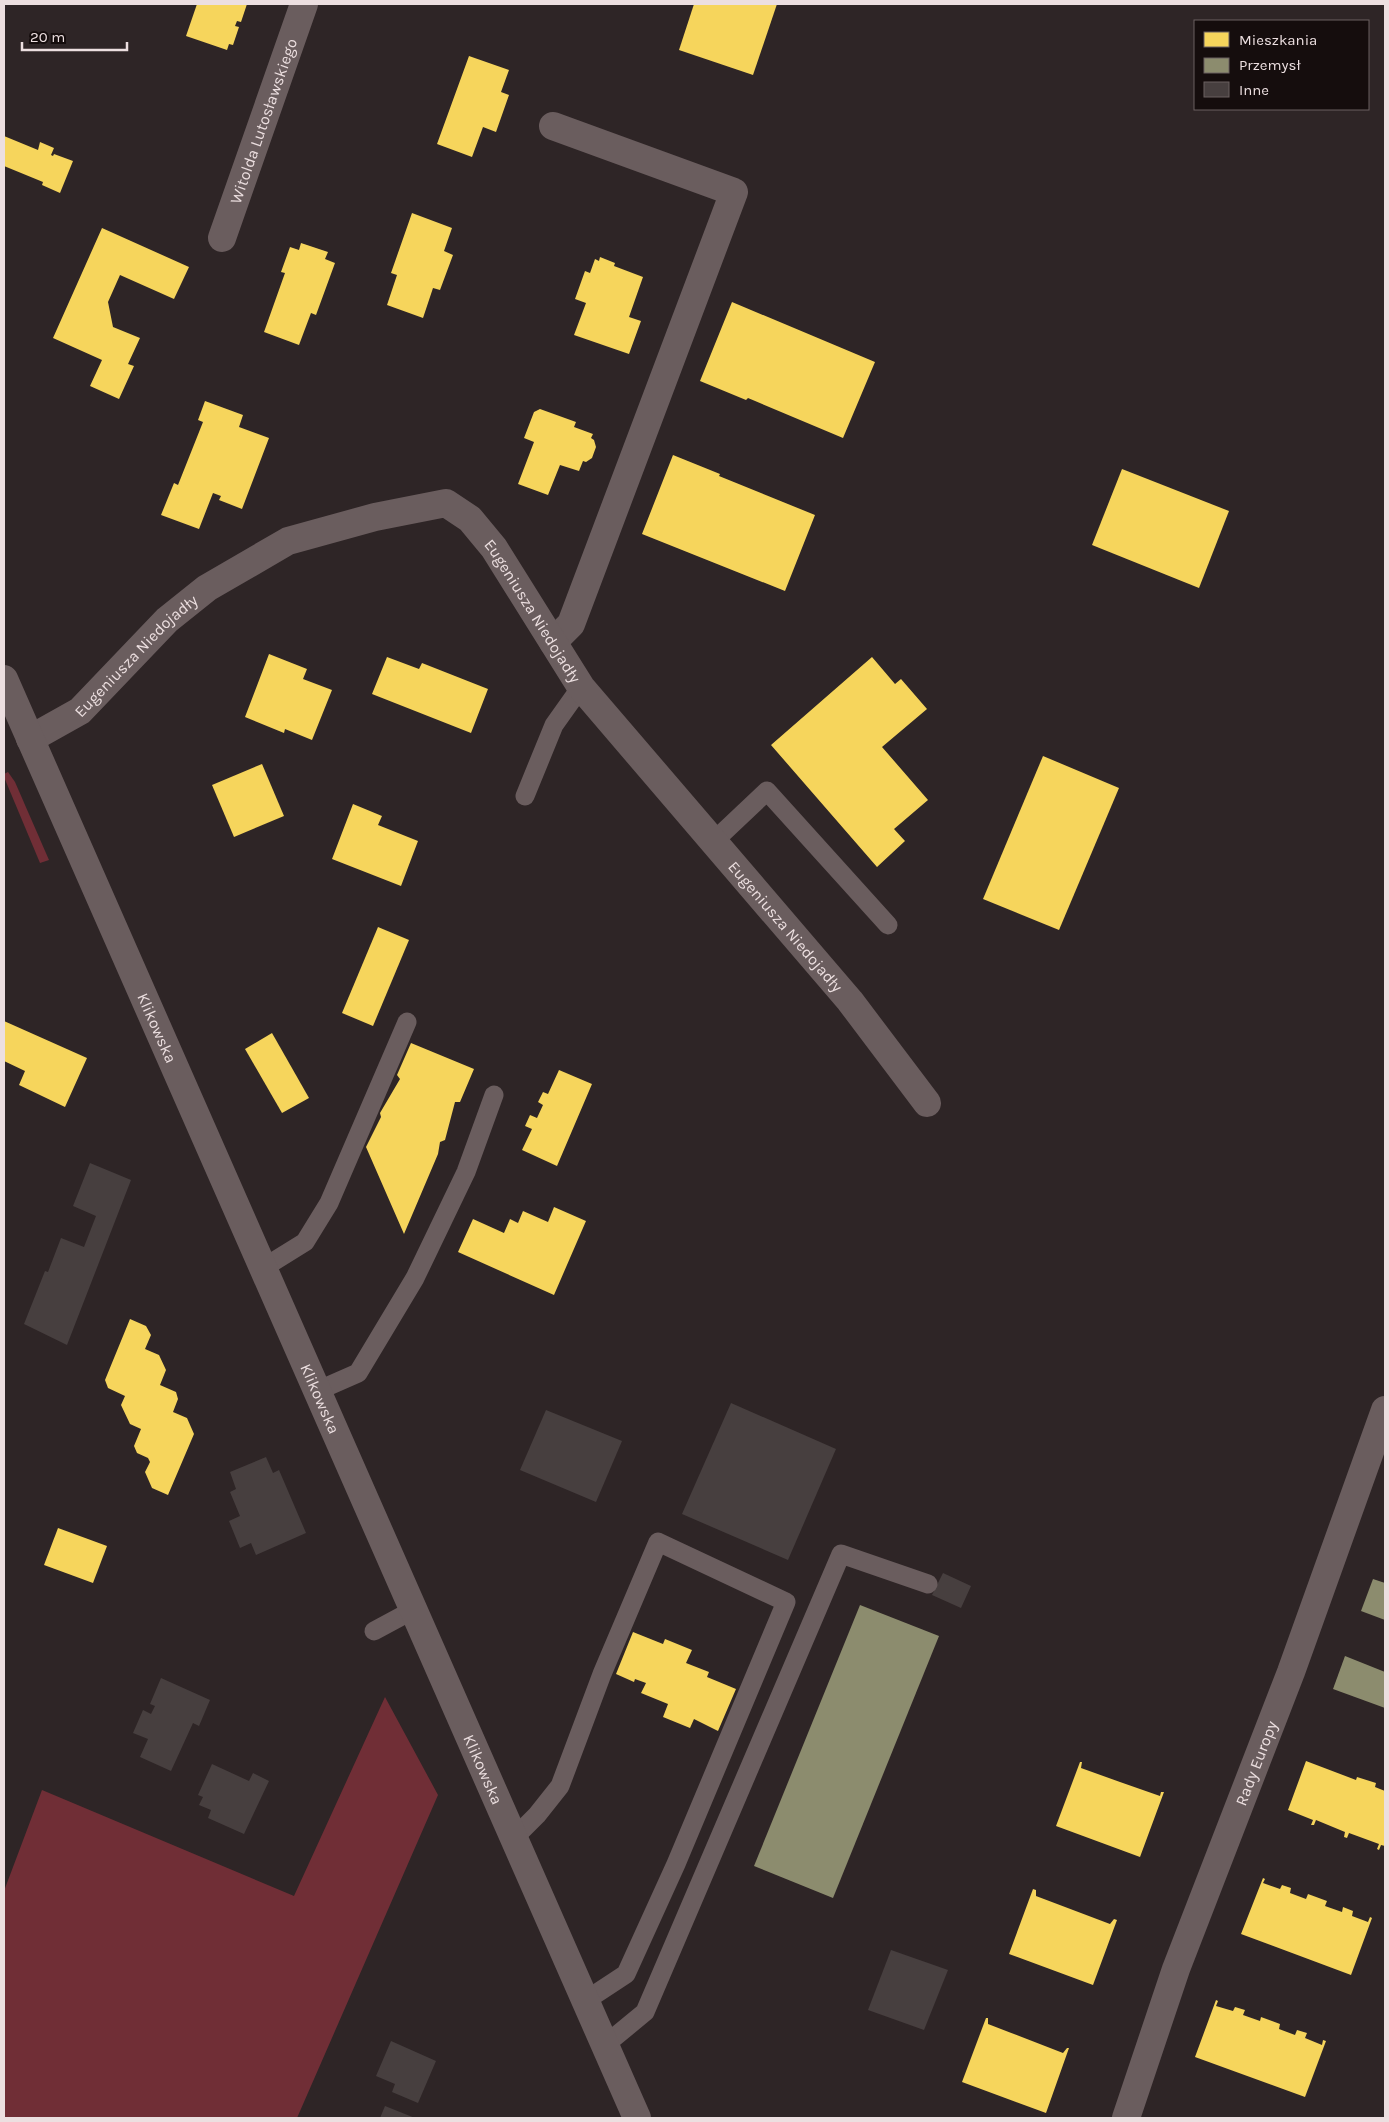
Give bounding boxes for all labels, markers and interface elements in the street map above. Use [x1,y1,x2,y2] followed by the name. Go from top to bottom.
[22,20,128,52] scale bar
[1194,20,1369,110] legend
[30,28,65,46] text: 20 m
[1239,31,1317,49] text: Mieszkania
[226,36,301,206] street label: Witolda Lutosławskiego
[1239,56,1301,74] text: Przemysł
[1239,81,1269,99] text: Inne
[480,535,585,687] street label: Eugeniusza Niedojadły
[70,590,202,721] street label: Eugeniusza Niedojadły
[724,857,847,996] street label: Eugeniusza Niedojadły
[133,990,181,1066] street label: Klikowska
[296,1361,344,1437] street label: Klikowska
[1231,1718,1281,1808] street label: Rady Europy
[459,1731,507,1807] street label: Klikowska

